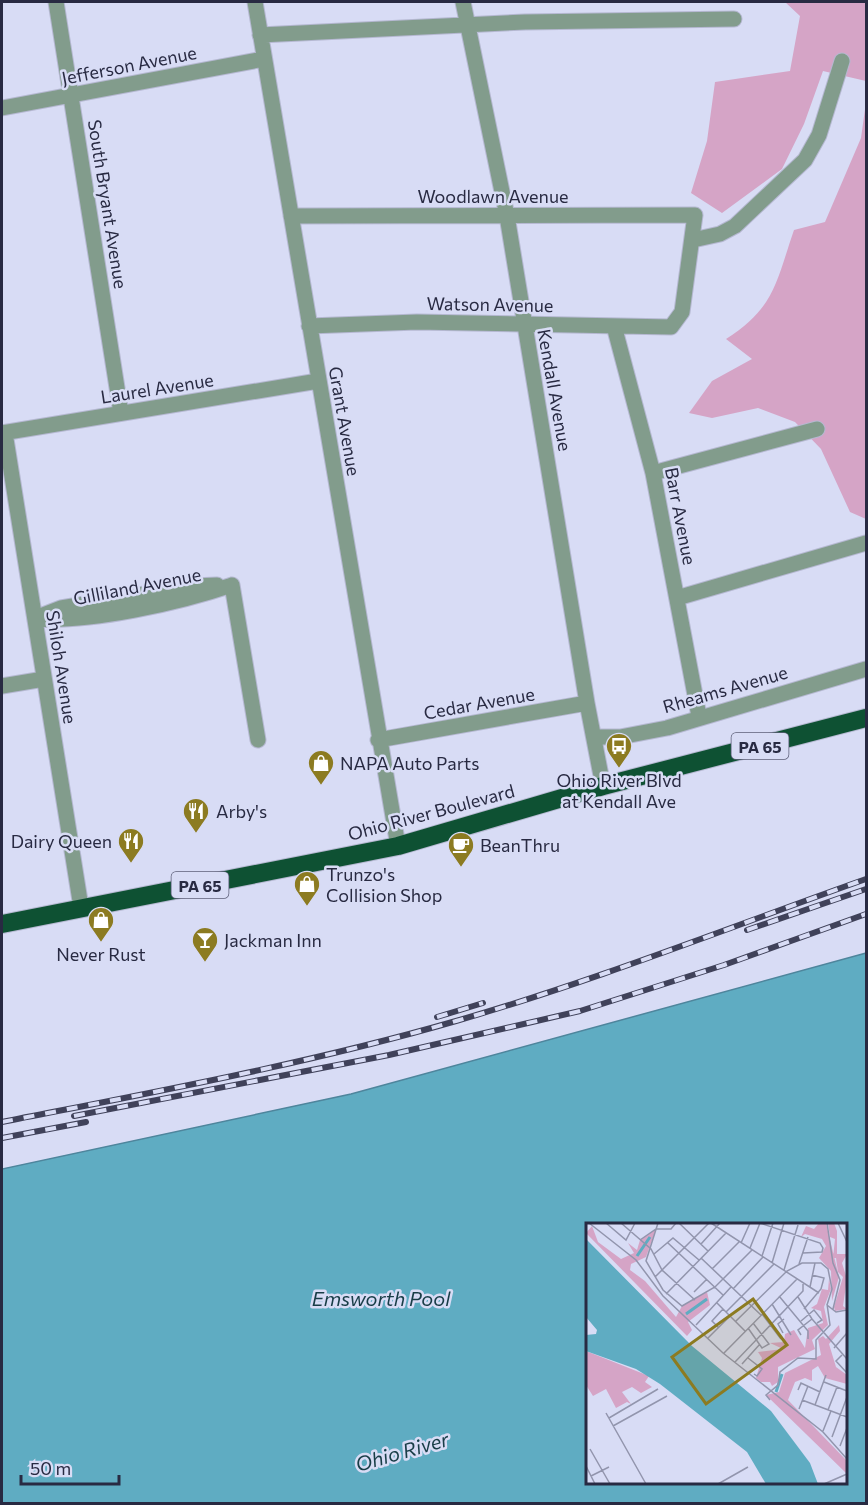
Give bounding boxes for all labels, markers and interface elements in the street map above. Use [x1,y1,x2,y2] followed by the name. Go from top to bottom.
[60,41,198,89] street label: Jefferson Avenue
[84,118,132,290] street label: South Bryant Avenue
[418,185,568,207] street label: Woodlawn Avenue
[426,292,554,316] street label: Watson Avenue
[533,327,577,453] street label: Kendall Avenue
[325,365,365,477] street label: Grant Avenue
[99,368,215,408] street label: Laurel Avenue
[661,465,701,567] street label: Barr Avenue
[71,563,203,609] street label: Gilliland Avenue
[42,609,82,725] street label: Shiloh Avenue
[660,661,790,717] street label: Rheams Avenue
[422,682,536,724] street label: Cedar Avenue
[604,731,634,769] bus stop icon: Ohio River Blvd at Kendall Ave
[732,733,789,759] road number: PA 65
[306,748,336,786] shop icon: NAPA Auto Parts
[340,752,479,774] place label: NAPA Auto Parts
[556,769,682,812] place label: Ohio River Blvd at Kendall Ave
[345,779,517,845] street label: Ohio River Boulevard
[181,796,211,834] restaurant icon: Arby's
[216,800,267,822] place label: Arby's
[116,826,146,864] restaurant icon: Dairy Queen
[11,830,112,852] place label: Dairy Queen
[446,830,476,868] cafe icon: BeanThru
[480,834,560,856] place label: BeanThru
[326,863,442,906] place label: Trunzo's Collision Shop
[292,869,322,907] shop icon: Trunzo's Collision Shop
[172,872,228,898] road number: PA 65
[86,905,116,943] shop icon: Never Rust
[190,925,220,963] bar icon: Jackman Inn
[224,929,322,951] place label: Jackman Inn
[56,943,146,965] place label: Never Rust
[586,1223,847,1484] inset map
[312,1286,451,1310] water label: Emsworth Pool
[353,1426,452,1476] water label: Ohio River
[21,1448,118,1486] scale bar
[30,1457,71,1479] text: 50 m

